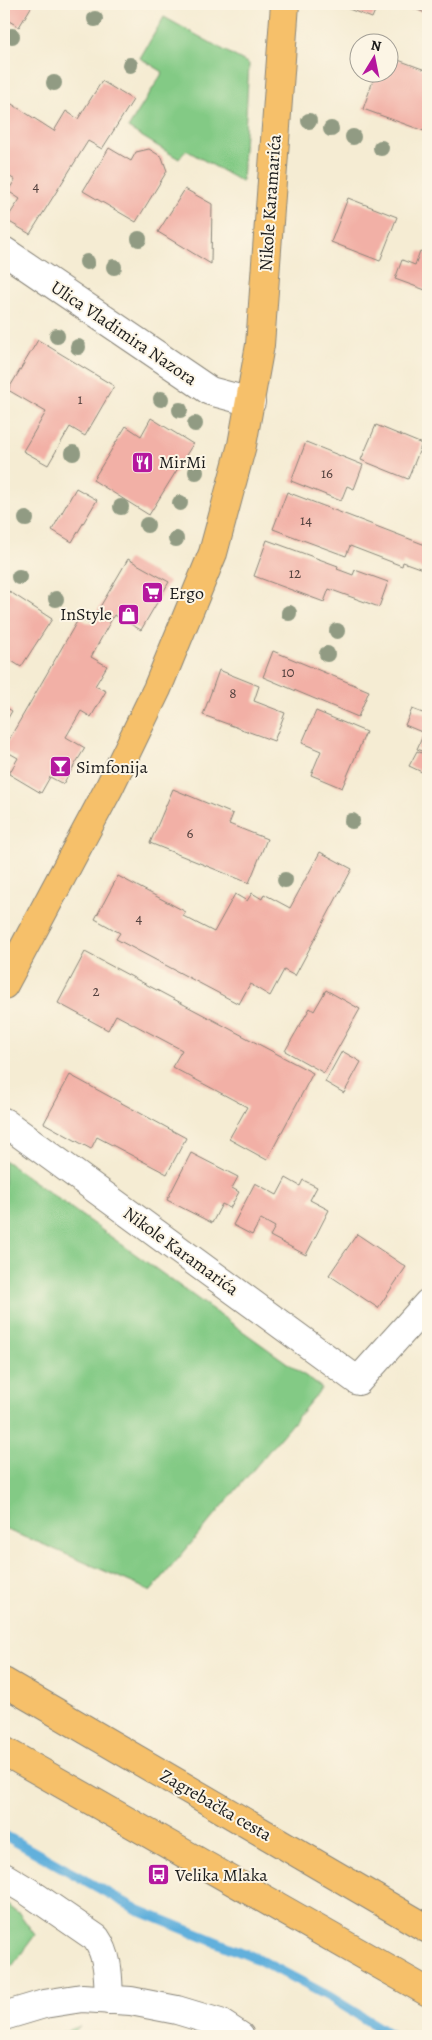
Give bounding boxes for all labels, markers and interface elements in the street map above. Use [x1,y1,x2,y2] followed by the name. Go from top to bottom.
[350,32,400,82] north arrow
[369,35,383,56] text: N
[253,133,287,272] street label: Nikole Karamarića
[33,176,40,196] house number: 4
[46,275,202,391] street label: Ulica Vladimira Nazora
[77,389,83,409] house number: 1
[131,450,155,474] restaurant icon: MirMi
[159,450,206,474] place label: MirMi
[321,463,333,483] house number: 16
[300,510,312,530] house number: 14
[289,563,301,583] house number: 12
[141,581,165,605] supermarket icon: Ergo
[169,581,204,605] place label: Ergo
[60,602,112,626] place label: InStyle
[116,602,140,626] shop icon: InStyle
[281,662,295,682] house number: 10
[229,683,237,703] house number: 8
[48,755,72,779] bar icon: Simfonija
[76,755,148,779] place label: Simfonija
[187,823,194,843] house number: 6
[136,908,143,928] house number: 4
[92,981,100,1001] house number: 2
[118,1201,244,1301] street label: Nikole Karamarića
[156,1763,277,1847] street label: Zagrebačka cesta
[147,1863,171,1887] bus stop icon: Velika Mlaka
[174,1863,268,1887] place label: Velika Mlaka

